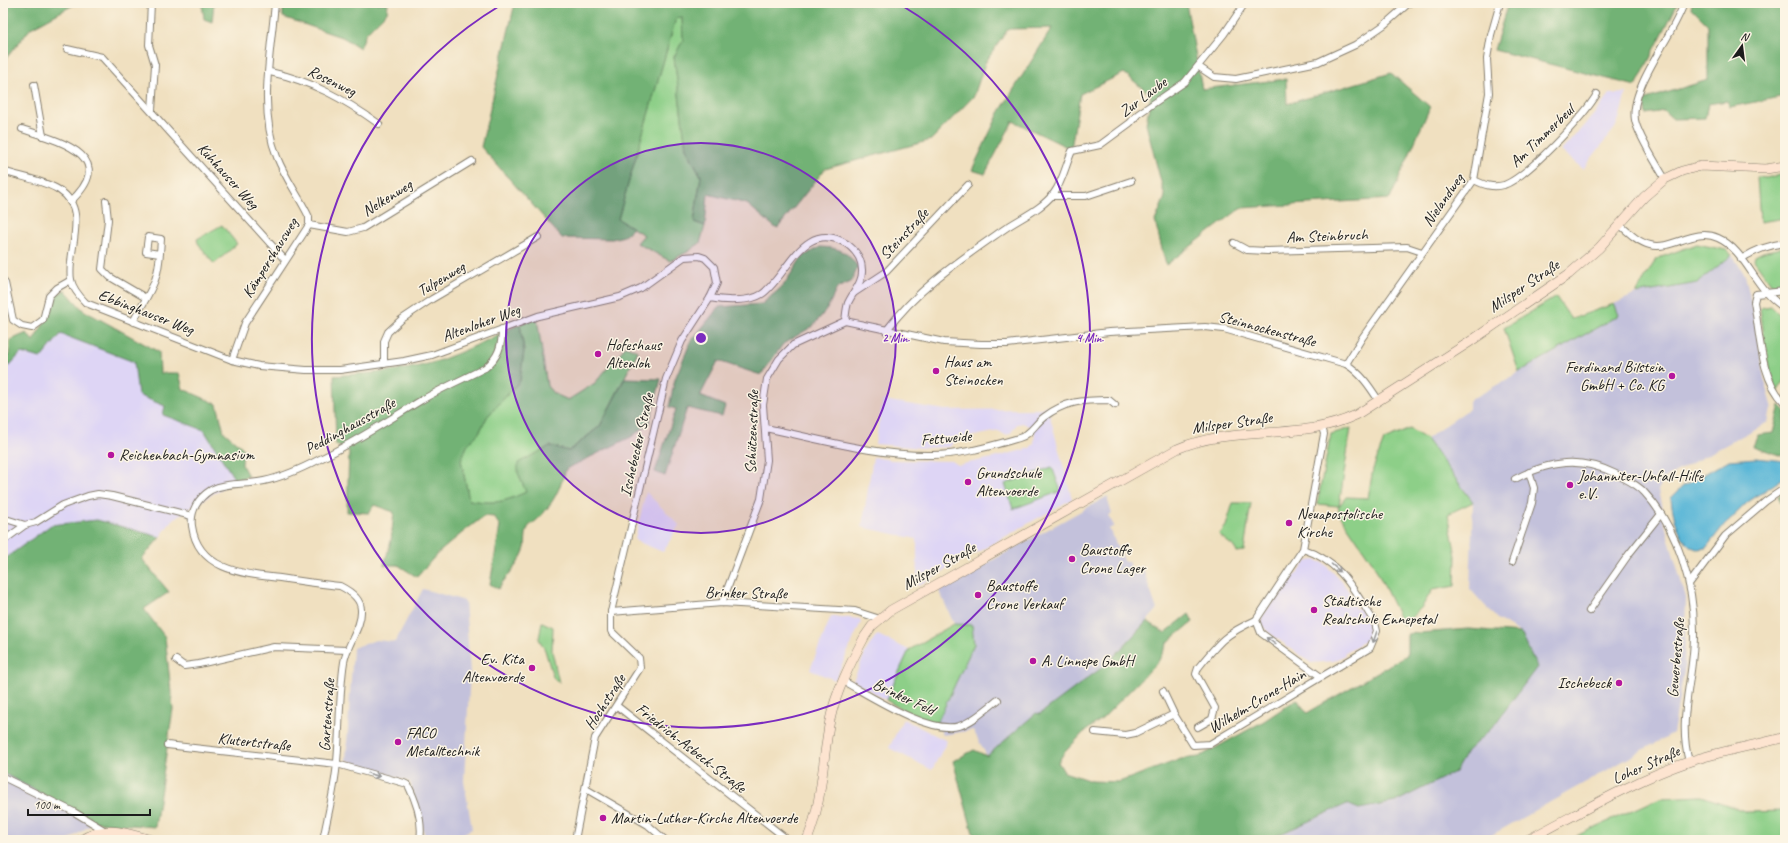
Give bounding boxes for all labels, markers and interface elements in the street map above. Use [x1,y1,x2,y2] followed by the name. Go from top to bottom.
[1722,26,1762,66] north arrow
[1739,29,1752,44] text: N
[305,61,361,102] street label: Rosenweg
[1115,71,1172,121] street label: Zur Laube
[1506,98,1581,172] street label: Am Timmerbeul
[193,139,264,214] street label: Kuhhauser Weg
[1418,169,1469,230] street label: Nielandweg
[358,174,417,221] street label: Nelkenweg
[875,203,934,264] street label: Steinstraße
[238,213,303,302] street label: Kämpershausweg
[1286,225,1370,247] street label: Am Steinbruch
[1485,254,1565,317] street label: Milsper Straße
[413,256,470,301] street label: Tulpenweg
[95,285,198,340] street label: Ebbinghauser Weg
[439,299,524,346] street label: Altenloher Weg
[1216,306,1320,352] street label: Steinnockenstraße
[882,330,910,346] text: 2 Min.
[1076,330,1104,346] text: 4 Min.
[694,331,708,345] centre of rings
[606,335,663,373] place label: Hofeshaus Altenloh
[593,349,603,359] marker: Hofeshaus Altenloh
[944,352,1004,390] place label: Haus am Steinocken
[1565,357,1666,395] place label: Ferdinand Bilstein GmbH + Co. KG
[931,366,941,376] marker: Haus am Steinocken
[1667,371,1677,381] marker: Ferdinand Bilstein GmbH + Co. KG
[741,388,764,474] street label: Schützenstraße
[615,390,659,499] street label: Ischebecker Straße
[301,392,400,459] street label: Peddinghausstraße
[1191,407,1275,439] street label: Milsper Straße
[920,426,974,450] street label: Fettweide
[119,445,255,465] place label: Reichenbach-Gymnasium
[106,450,116,460] marker: Reichenbach-Gymnasium
[976,463,1043,501] place label: Grundschule Altenvoerde
[1577,466,1705,504] place label: Johanniter-Unfall-Hilfe e.V.
[963,477,973,487] marker: Grundschule Altenvoerde
[1565,480,1575,490] marker: Johanniter-Unfall-Hilfe e.V.
[1297,504,1384,542] place label: Neuapostolische Kirche
[1284,518,1294,528] marker: Neuapostolische Kirche
[899,537,981,594] street label: Milsper Straße
[1080,540,1147,578] place label: Baustoffe Crone Lager
[1067,554,1077,564] marker: Baustoffe Crone Lager
[1331,564,1342,573] one-way arrow
[986,576,1066,614] place label: Baustoffe Crone Verkauf
[705,582,789,604] street label: Brinker Straße
[973,590,983,600] marker: Baustoffe Crone Verkauf
[1322,591,1439,629] place label: Städtische Realschule Ennepetal
[1309,605,1319,615] marker: Städtische Realschule Ennepetal
[1663,616,1690,698] street label: Gewerbestraße
[1371,631,1378,644] one-way arrow
[1266,637,1277,646] one-way arrow
[462,649,526,687] place label: Ev. Kita Altenvoerde
[1041,651,1137,671] place label: A. Linnepe GmbH
[1028,656,1038,666] marker: A. Linnepe GmbH
[527,663,537,673] marker: Ev. Kita Altenvoerde
[1205,664,1310,738] street label: Wilhelm-Crone-Hain
[580,669,631,733] street label: Hochstraße
[1558,673,1612,693] place label: Ischebeck
[870,674,941,721] street label: Brinker Feld
[314,676,340,752] street label: Gartenstraße
[1614,678,1624,688] marker: Ischebeck
[632,699,752,798] street label: Friedrich-Asbeck-Straße
[406,723,480,761] place label: FACO Metalltechnik
[217,728,293,756] street label: Klutertstraße
[393,737,403,747] marker: FACO Metalltechnik
[1609,741,1684,789] street label: Loher Straße
[367,772,380,779] one-way arrow
[28,791,150,817] scale bar
[34,797,61,813] text: 100 m
[611,808,799,828] place label: Martin-Luther-Kirche Altenvoerde
[598,813,608,823] marker: Martin-Luther-Kirche Altenvoerde

